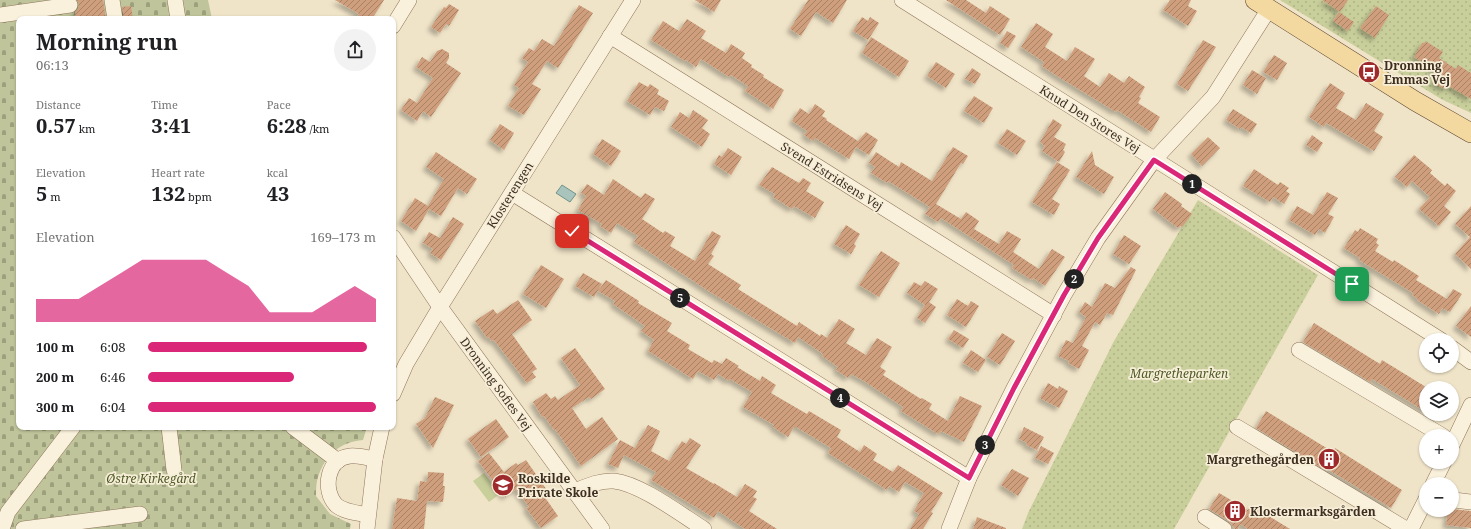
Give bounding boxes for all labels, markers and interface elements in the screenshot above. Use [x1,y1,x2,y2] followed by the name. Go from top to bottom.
[36,26,178,56] text: Morning run
[334,29,376,71] button: share
[36,56,69,74] text: 06:13
[1384,57,1450,88] place label: Dronning Emmas Vej
[1356,59,1382,85] bus stop icon: Dronning Emmas Vej
[1036,81,1144,157] street label: Knud Den Stores Vej
[36,97,81,112] text: Distance
[151,97,178,112] text: Time
[267,97,291,112] text: Pace
[36,112,76,139] text: 0.57
[151,112,191,139] text: 3:41
[267,112,307,139] text: 6:28
[76,121,95,136] text: km
[307,121,330,136] text: /km
[778,138,886,214] street label: Svend Estridsens Vej
[483,158,537,232] street label: Klosterengen
[36,165,86,180] text: Elevation
[151,165,205,180] text: Heart rate
[267,165,288,180] text: kcal
[1182,174,1202,194] pin: 1
[1189,176,1195,191] text: 1
[36,180,47,207] text: 5
[151,180,185,207] text: 132
[267,180,289,207] text: 43
[47,189,61,204] text: m
[185,189,212,204] text: bpm
[555,214,589,248] pin
[561,220,583,242] icon: check
[36,228,95,246] text: Elevation
[310,228,376,246] text: 169–173 m
[1335,267,1369,301] pin
[1064,269,1084,289] pin: 2
[1071,271,1077,286] text: 2
[1341,273,1363,295] icon: arrive
[670,288,690,308] pin: 5
[677,290,683,305] text: 5
[1419,333,1459,517] map controls
[1419,333,1459,373] button: locate
[456,334,536,434] street label: Dronning Sofies Vej
[36,338,74,356] text: 100 m
[100,338,126,356] text: 6:08
[1129,365,1228,382] park label: Margretheparken
[36,368,74,386] text: 200 m
[100,368,126,386] text: 6:46
[1419,381,1459,421] button: layers
[830,388,850,408] pin: 4
[837,390,843,405] text: 4
[36,398,74,416] text: 300 m
[100,398,126,416] text: 6:04
[1419,429,1459,469] button: +
[975,435,995,455] pin: 3
[982,437,988,452] text: 3
[1316,446,1342,472] building icon: Margrethegården
[1207,451,1314,468] place label: Margrethegården
[106,470,196,487] park label: Østre Kirkegård
[518,470,598,501] place label: Roskilde Private Skole
[490,472,516,498] school or university icon: Roskilde Private Skole
[1419,477,1459,517] button: −
[1222,498,1248,524] building icon: Klostermarksgården
[1250,503,1376,520] place label: Klostermarksgården

